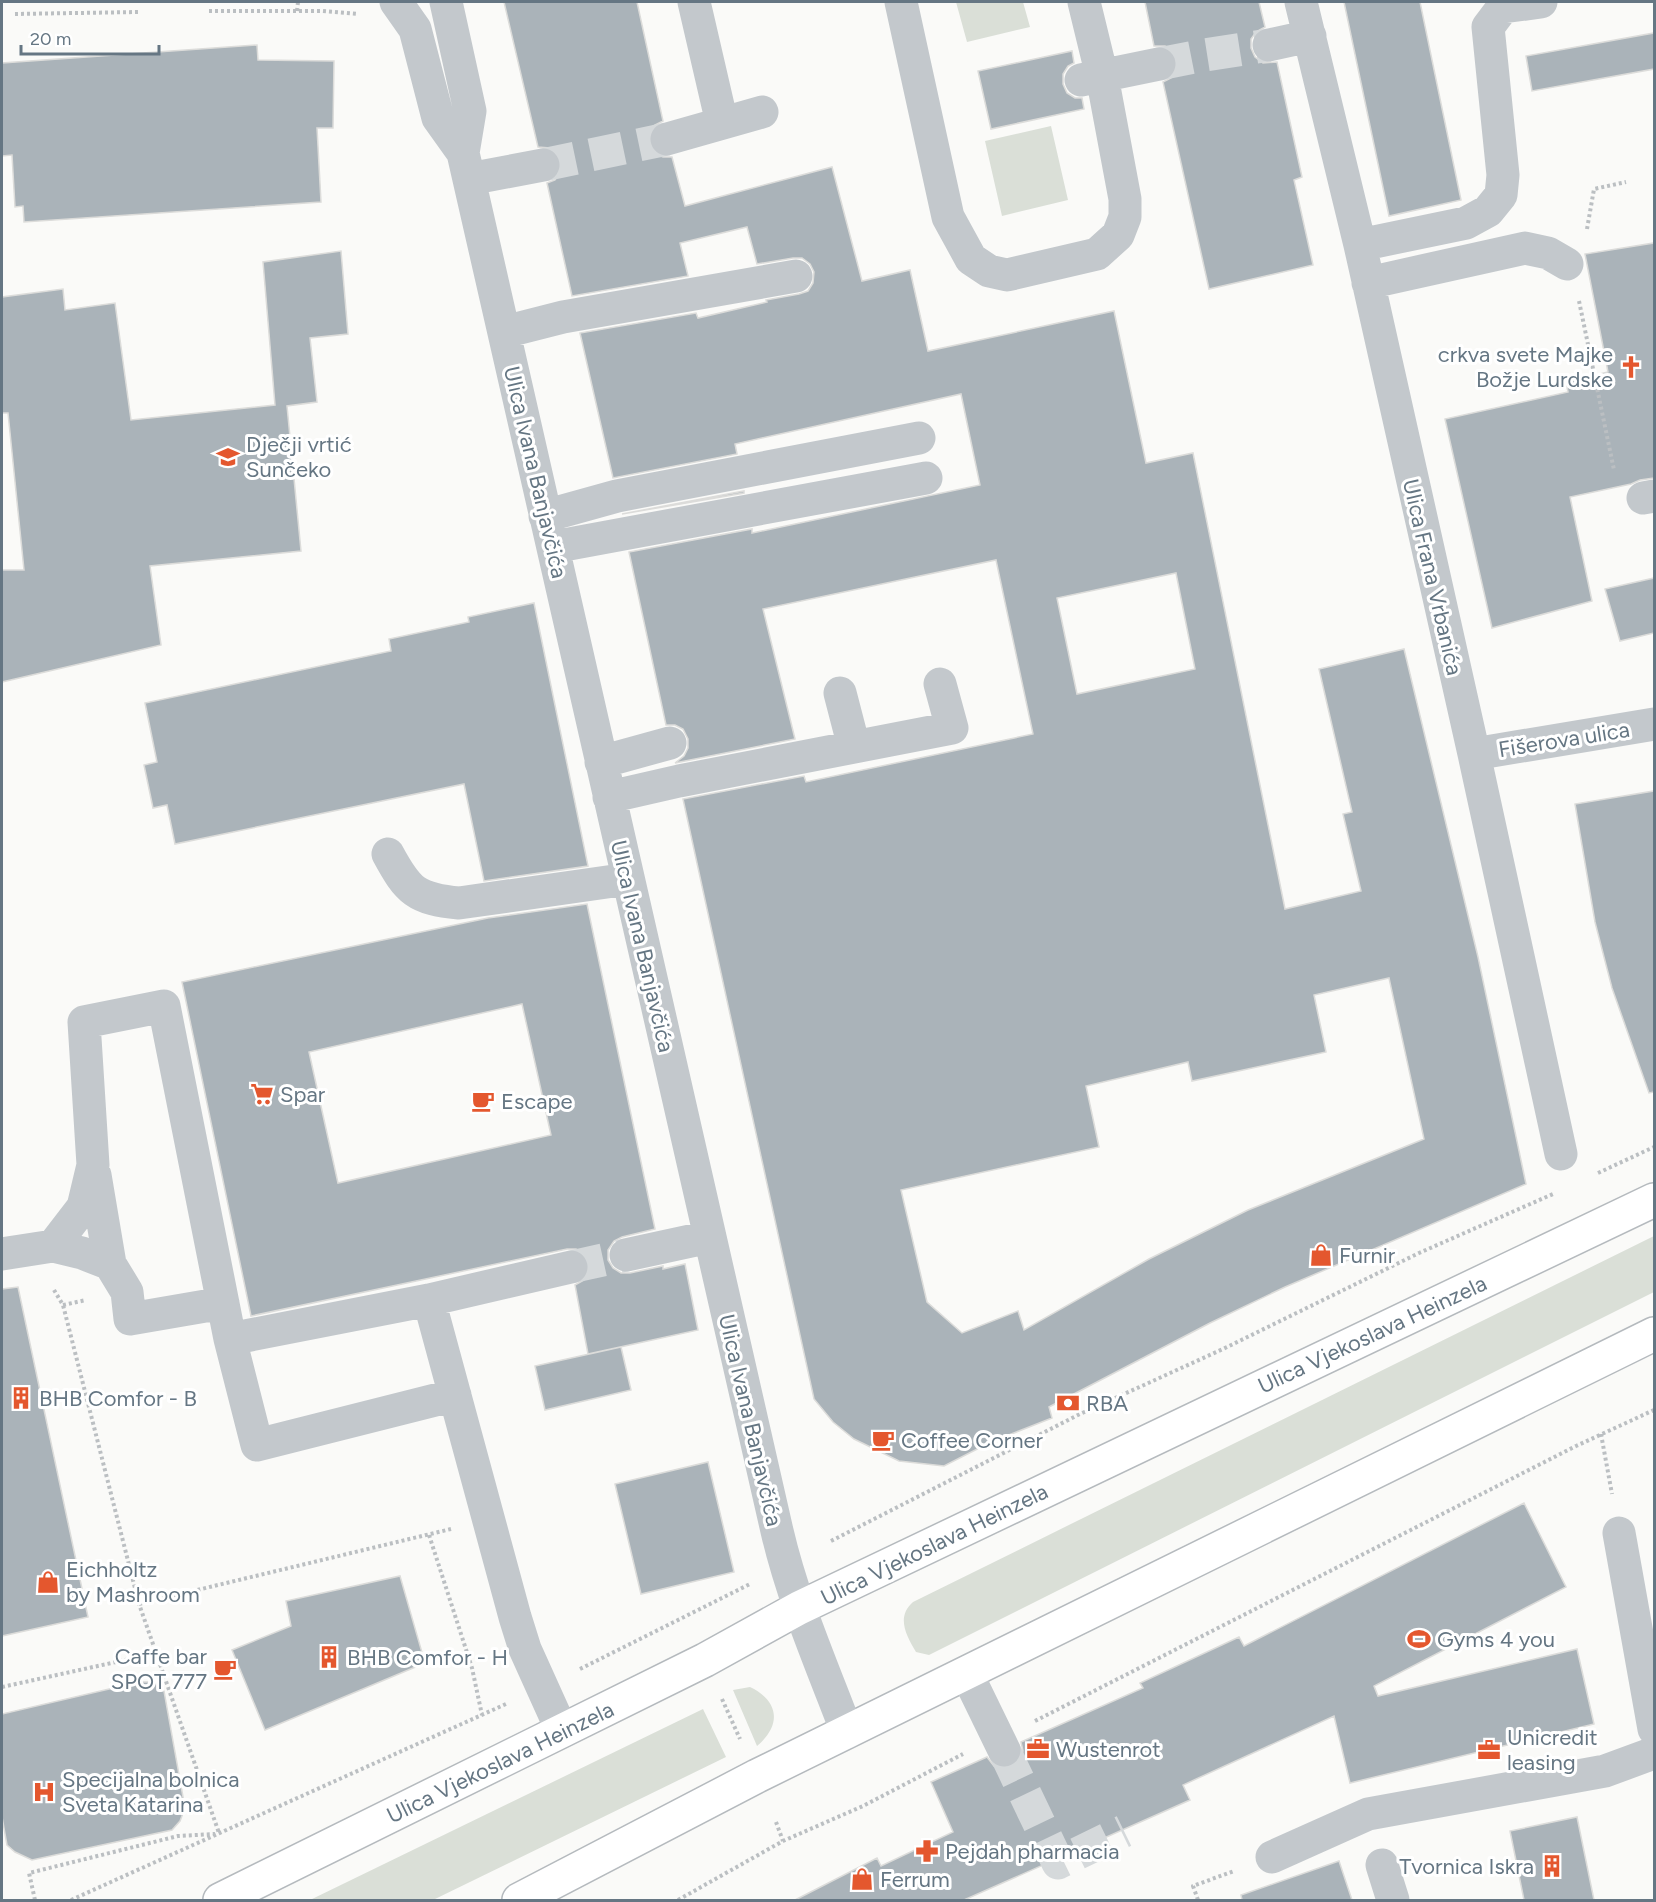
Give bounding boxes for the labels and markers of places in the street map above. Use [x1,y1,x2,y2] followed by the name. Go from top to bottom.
[1438,341,1613,393] place label: crkva svete Majke Božje Lurdske
[1618,354,1644,380] church icon: crkva svete Majke Božje Lurdske
[246,431,352,483] place label: Dječji vrtić Sunčeko
[215,444,241,470] school or university icon: Dječji vrtić Sunčeko
[249,1081,275,1107] supermarket icon: Spar
[280,1081,326,1108] place label: Spar
[470,1088,496,1114] cafe icon: Escape
[501,1088,572,1115] place label: Escape
[1308,1242,1334,1268] shop icon: Furnir
[1339,1242,1396,1269] place label: Furnir
[8,1385,34,1411] building icon: BHB Comfor - B
[39,1385,197,1412] place label: BHB Comfor - B
[1055,1390,1081,1416] bank icon: RBA
[1086,1390,1128,1417] place label: RBA
[870,1427,896,1453] cafe icon: Coffee Corner
[901,1427,1044,1454] place label: Coffee Corner
[66,1556,200,1608] place label: Eichholtz by Mashroom
[35,1569,61,1595] shop icon: Eichholtz by Mashroom
[1406,1626,1432,1652] sports icon: Gyms 4 you
[1437,1626,1555,1653] place label: Gyms 4 you
[111,1643,208,1695] place label: Caffe bar SPOT 777
[316,1644,342,1670] building icon: BHB Comfor - H
[347,1644,508,1671] place label: BHB Comfor - H
[212,1656,238,1682] cafe icon: Caffe bar SPOT 777
[1507,1724,1598,1776] place label: Unicredit leasing
[1025,1736,1051,1762] office icon: Wustenrot
[1056,1736,1161,1763] place label: Wustenrot
[1476,1737,1502,1763] office icon: Unicredit leasing
[62,1766,239,1818] place label: Specijalna bolnica Sveta Katarina
[31,1779,57,1805] hospital icon: Specijalna bolnica Sveta Katarina
[914,1838,940,1864] pharmacy icon: Pejdah pharmacia
[945,1838,1119,1865] place label: Pejdah pharmacia
[1399,1853,1534,1880] place label: Tvornica Iskra
[1539,1853,1565,1879] building icon: Tvornica Iskra
[849,1866,875,1892] shop icon: Ferrum
[880,1866,950,1893] place label: Ferrum

